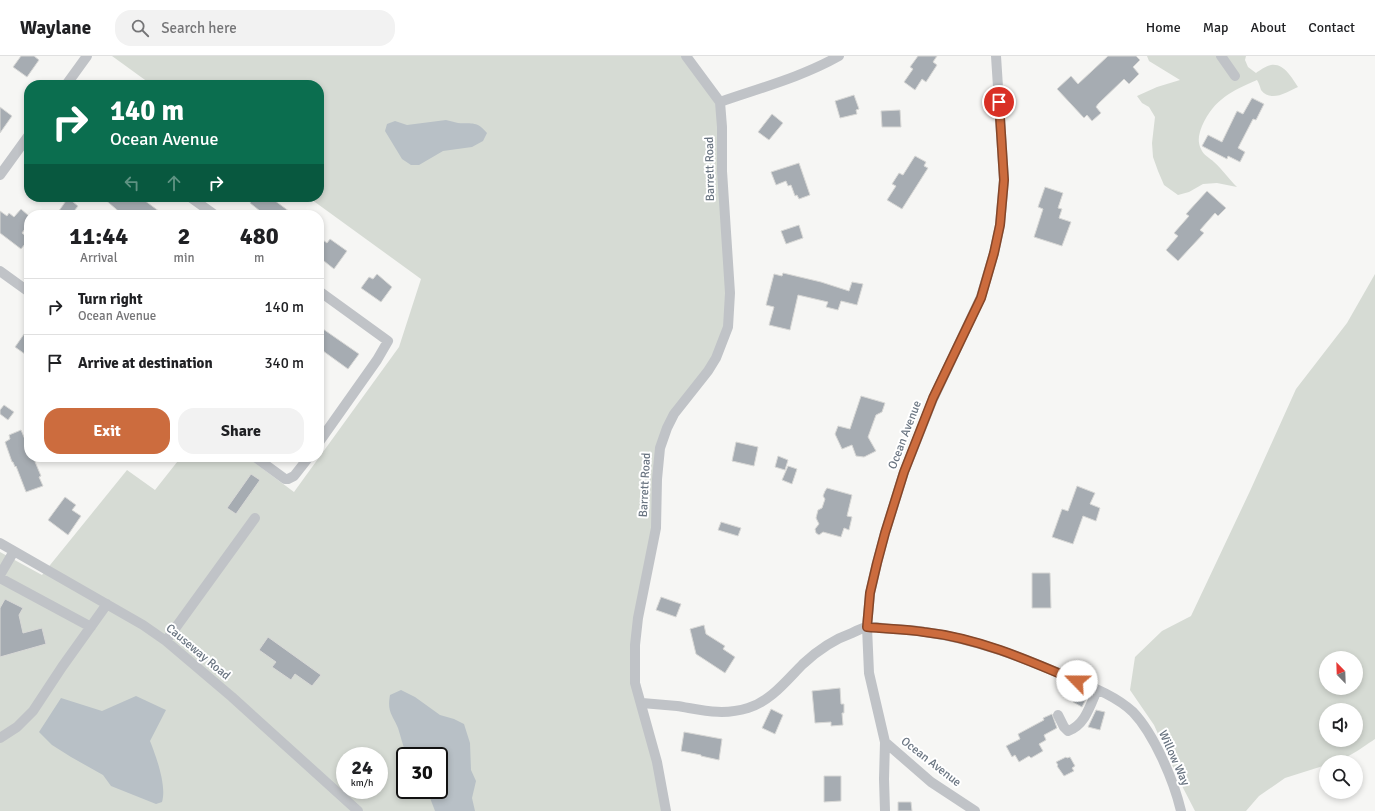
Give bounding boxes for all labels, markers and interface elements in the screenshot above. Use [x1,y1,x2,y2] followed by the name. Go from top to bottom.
[115,10,395,46] search box
[20,16,91,40] text: Waylane
[129,17,151,39] icon: search
[161,19,237,37] text: Search here
[1146,19,1181,36] text: Home
[1203,19,1228,36] text: Map
[1250,19,1286,36] text: About
[1308,19,1355,36] text: Contact
[982,85,1016,119] pin
[988,91,1010,113] icon: arrive
[110,94,184,128] text: 140 m
[44,96,96,148] icon: right
[110,128,218,150] text: Ocean Avenue
[702,137,718,201] street label: Barrett Road
[121,172,143,194] icon: left
[163,172,185,194] icon: ahead
[205,172,227,194] icon: right
[69,221,128,251] text: 11:44
[178,221,190,251] text: 2
[240,221,279,251] text: 480
[80,250,117,266] text: Arrival
[174,250,195,266] text: min
[254,250,264,266] text: m
[78,290,143,308] text: Turn right
[44,296,66,318] icon: right
[264,298,304,316] text: 140 m
[78,308,156,324] text: Ocean Avenue
[44,352,66,374] icon: arrive
[78,354,213,372] text: Arrive at destination
[264,354,304,372] text: 340 m
[885,399,925,471] street label: Ocean Avenue
[44,408,170,454] button: Exit
[178,408,304,454] button: Share
[636,452,654,518] street label: Barrett Road
[163,621,233,683] street label: Causeway Road
[1319,651,1363,695] north arrow
[1319,651,1363,799] map controls
[1056,660,1098,702] position arrow
[1319,703,1363,747] button: sound
[1155,728,1193,788] street label: Willow Way
[898,734,964,790] street label: Ocean Avenue
[396,747,448,799] speed limit sign: 30
[351,755,373,780] text: 24
[1319,755,1363,799] button: search
[351,777,373,789] text: km/h

